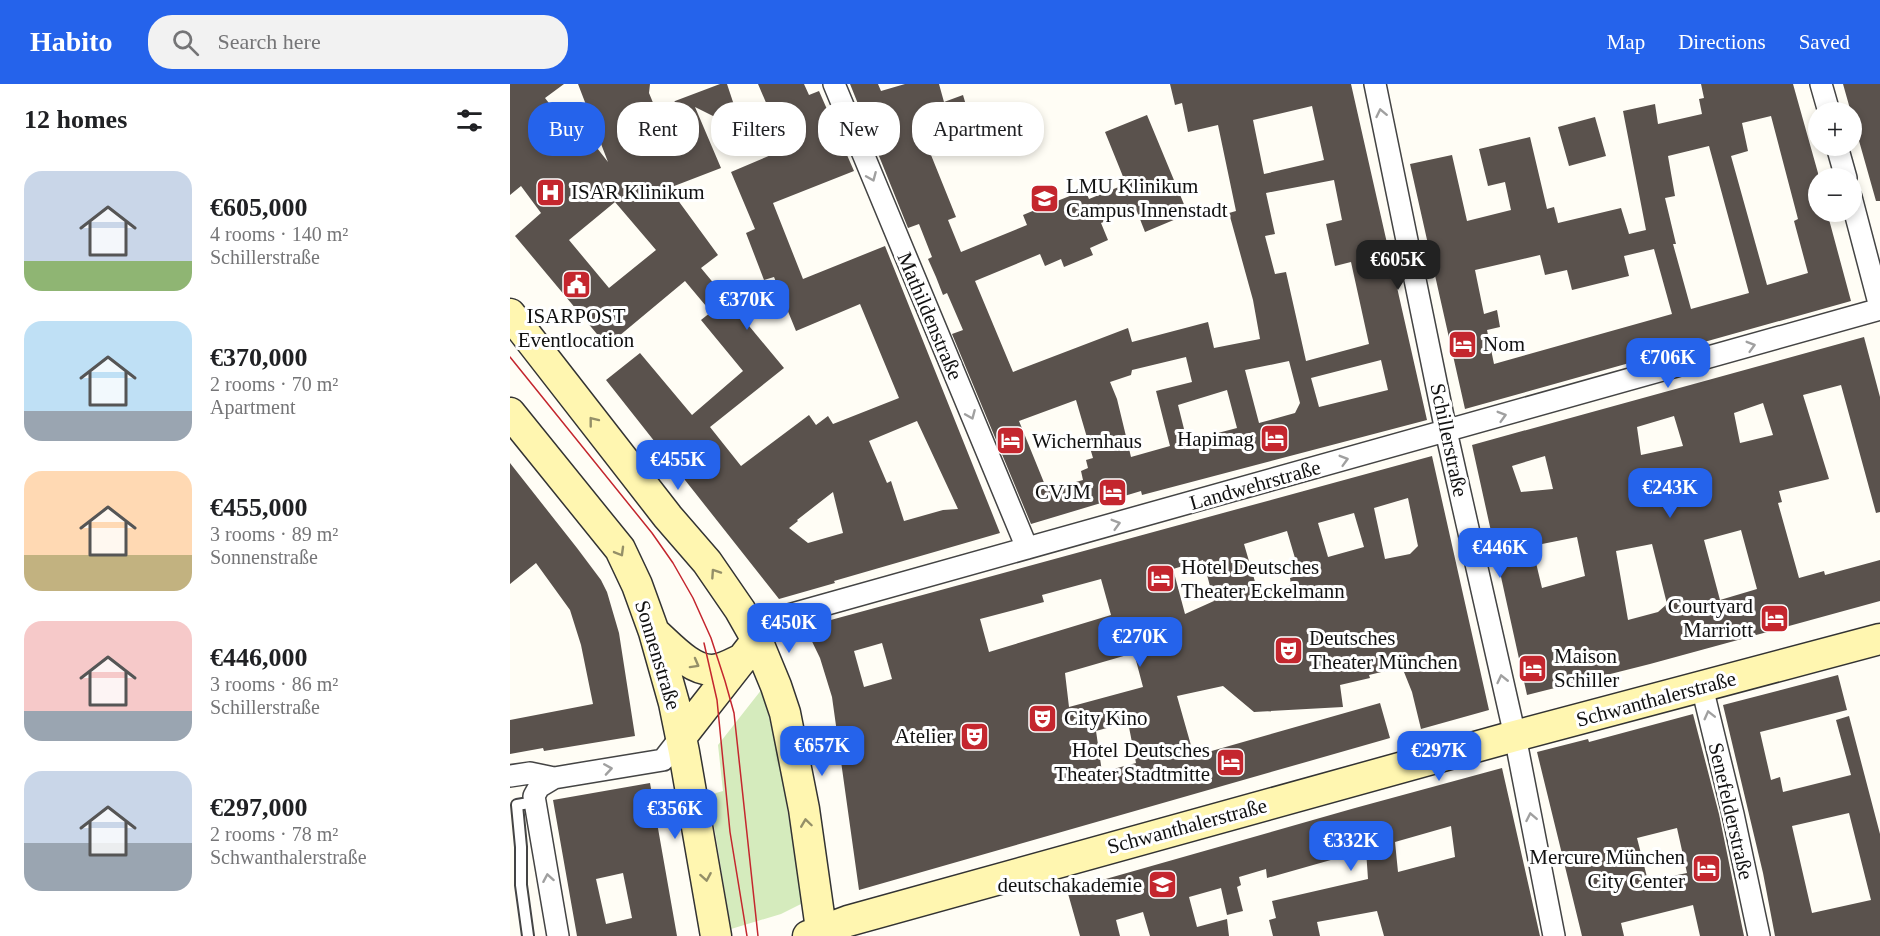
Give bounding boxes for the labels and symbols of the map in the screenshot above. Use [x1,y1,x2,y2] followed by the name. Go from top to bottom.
[1375,109,1388,119] one-way arrow
[865,170,877,181] one-way arrow
[1066,174,1228,222] place label: LMU Klinikum Campus Innenstadt
[534,176,566,208] hospital icon: ISAR Klinikum
[571,180,705,204] place label: ISAR Klinikum
[1029,182,1061,214] school or university icon: LMU Klinikum Campus Innenstadt
[1356,240,1440,291] pin: €605K
[892,249,968,383] street label: Mathildenstraße
[560,269,592,301] public building icon: ISARPOST Eventlocation
[705,280,789,331] pin: €370K
[518,304,635,352] place label: ISARPOST Eventlocation
[1446,328,1478,360] hotel icon: Nom
[1483,332,1525,356] place label: Nom
[1626,338,1710,389] pin: €706K
[1745,341,1756,353] one-way arrow
[1425,381,1473,499] street label: Schillerstraße
[964,409,976,420] one-way arrow
[1497,410,1507,423] one-way arrow
[589,417,600,428] one-way arrow
[1259,423,1291,455] hotel icon: Hapimag
[995,425,1027,457] hotel icon: Wichernhaus
[1177,427,1254,451] place label: Hapimag
[1032,429,1142,453] place label: Wichernhaus
[636,440,720,491] pin: €455K
[1187,455,1323,515] street label: Landwehrstraße
[1338,455,1349,467] one-way arrow
[1628,468,1712,519] pin: €243K
[1096,476,1128,508] hotel icon: CVJM
[1035,480,1091,504] place label: CVJM
[1110,519,1120,531] one-way arrow
[1458,528,1542,579] pin: €446K
[613,546,624,556] one-way arrow
[1181,555,1345,603] place label: Hotel Deutsches Theater Eckelmann
[1144,563,1176,595] hotel icon: Hotel Deutsches Theater Eckelmann
[711,569,722,580] one-way arrow
[1668,594,1753,642] place label: Courtyard Marriott
[630,597,686,713] street label: Sonnenstraße
[1758,602,1790,634] hotel icon: Courtyard Marriott
[747,603,831,654] pin: €450K
[1098,617,1182,668] pin: €270K
[1309,626,1458,674] place label: Deutsches Theater München
[1272,634,1304,666] theatre icon: Deutsches Theater München
[1554,644,1619,692] place label: Maison Schiller
[1517,652,1549,684] hotel icon: Maison Schiller
[689,657,700,668] one-way arrow
[1573,666,1739,732] street label: Schwanthalerstraße
[1497,674,1510,684] one-way arrow
[1027,702,1059,734] theatre icon: City Kino
[1064,706,1147,730] place label: City Kino
[1704,710,1717,720] one-way arrow
[958,720,990,752] theatre icon: Atelier
[895,724,953,748] place label: Atelier
[780,726,864,777] pin: €657K
[1397,731,1481,782] pin: €297K
[1054,738,1210,786] place label: Hotel Deutsches Theater Stadtmitte
[1704,740,1758,882] street label: Senefelderstraße
[1215,746,1247,778] hotel icon: Hotel Deutsches Theater Stadtmitte
[604,763,613,775] one-way arrow
[633,789,717,840] pin: €356K
[1104,793,1270,859] street label: Schwanthalerstraße
[1525,812,1538,822] one-way arrow
[800,818,812,827] one-way arrow
[1309,821,1393,872] pin: €332K
[1529,845,1685,893] place label: Mercure München City Center
[1690,853,1722,885] hotel icon: Mercure München City Center
[1147,869,1179,901] school or university icon: deutschakademie
[699,872,712,882] one-way arrow
[997,873,1142,897] place label: deutschakademie
[542,874,555,884] one-way arrow

